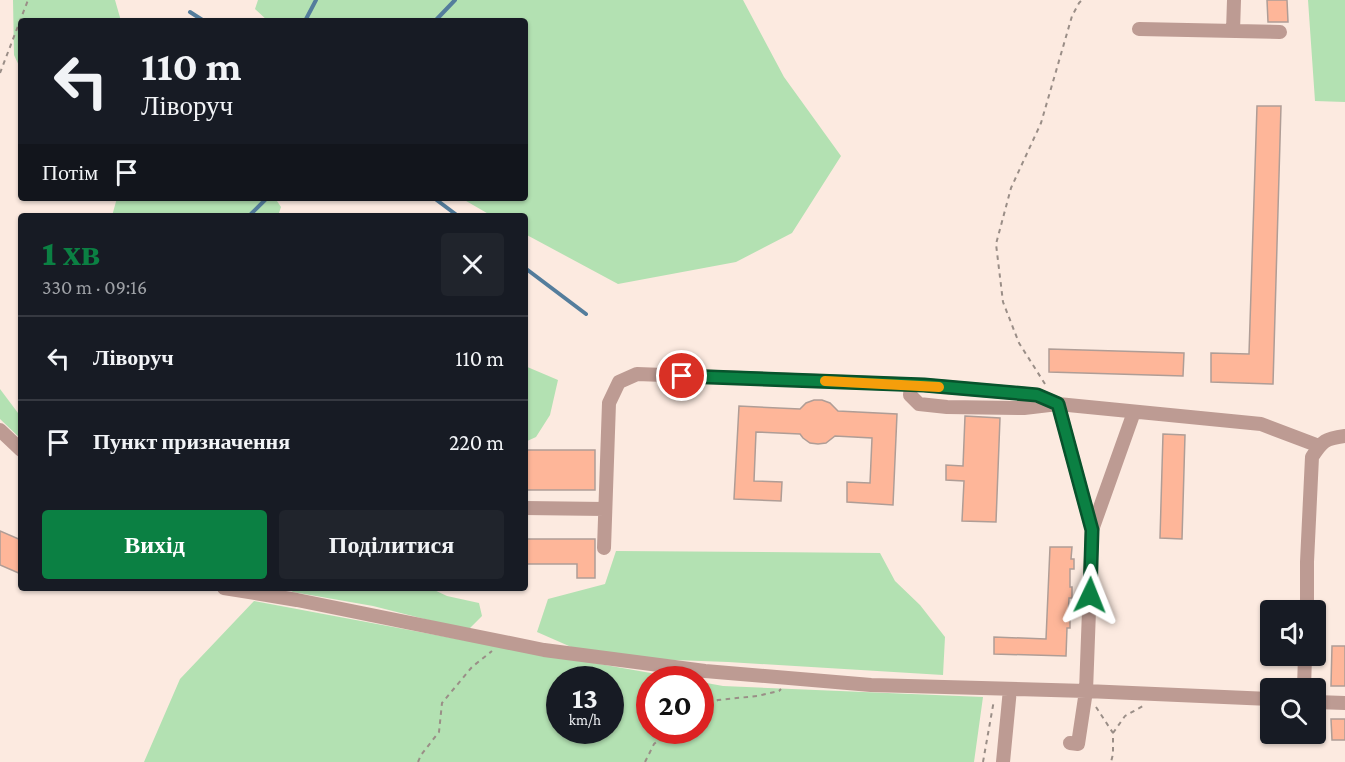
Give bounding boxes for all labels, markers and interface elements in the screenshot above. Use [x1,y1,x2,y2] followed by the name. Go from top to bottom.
[42,42,120,120] icon: left
[141,42,242,89] text: 110 m
[141,91,233,121] text: Ліворуч
[110,156,143,189] icon: arrive
[42,160,98,185] text: Потім
[42,233,100,273] text: 1 хв
[441,233,504,296] button: close
[42,276,147,298] text: 330 m · 09:16
[42,342,75,375] icon: left
[93,345,174,370] text: Ліворуч
[455,346,504,371] text: 110 m
[656,350,707,401] pin
[665,359,698,392] icon: arrive
[42,426,75,459] icon: arrive
[93,429,290,454] text: Пункт призначення
[449,430,504,455] text: 220 m
[42,510,267,579] button: Вихід
[279,510,504,579] button: Поділитися
[1058,563,1122,627] position arrow
[1260,600,1326,744] map controls
[1260,600,1326,666] button: sound
[636,666,714,744] speed limit sign: 20
[1260,678,1326,744] button: search
[572,681,598,714] text: 13
[569,712,601,728] text: km/h

